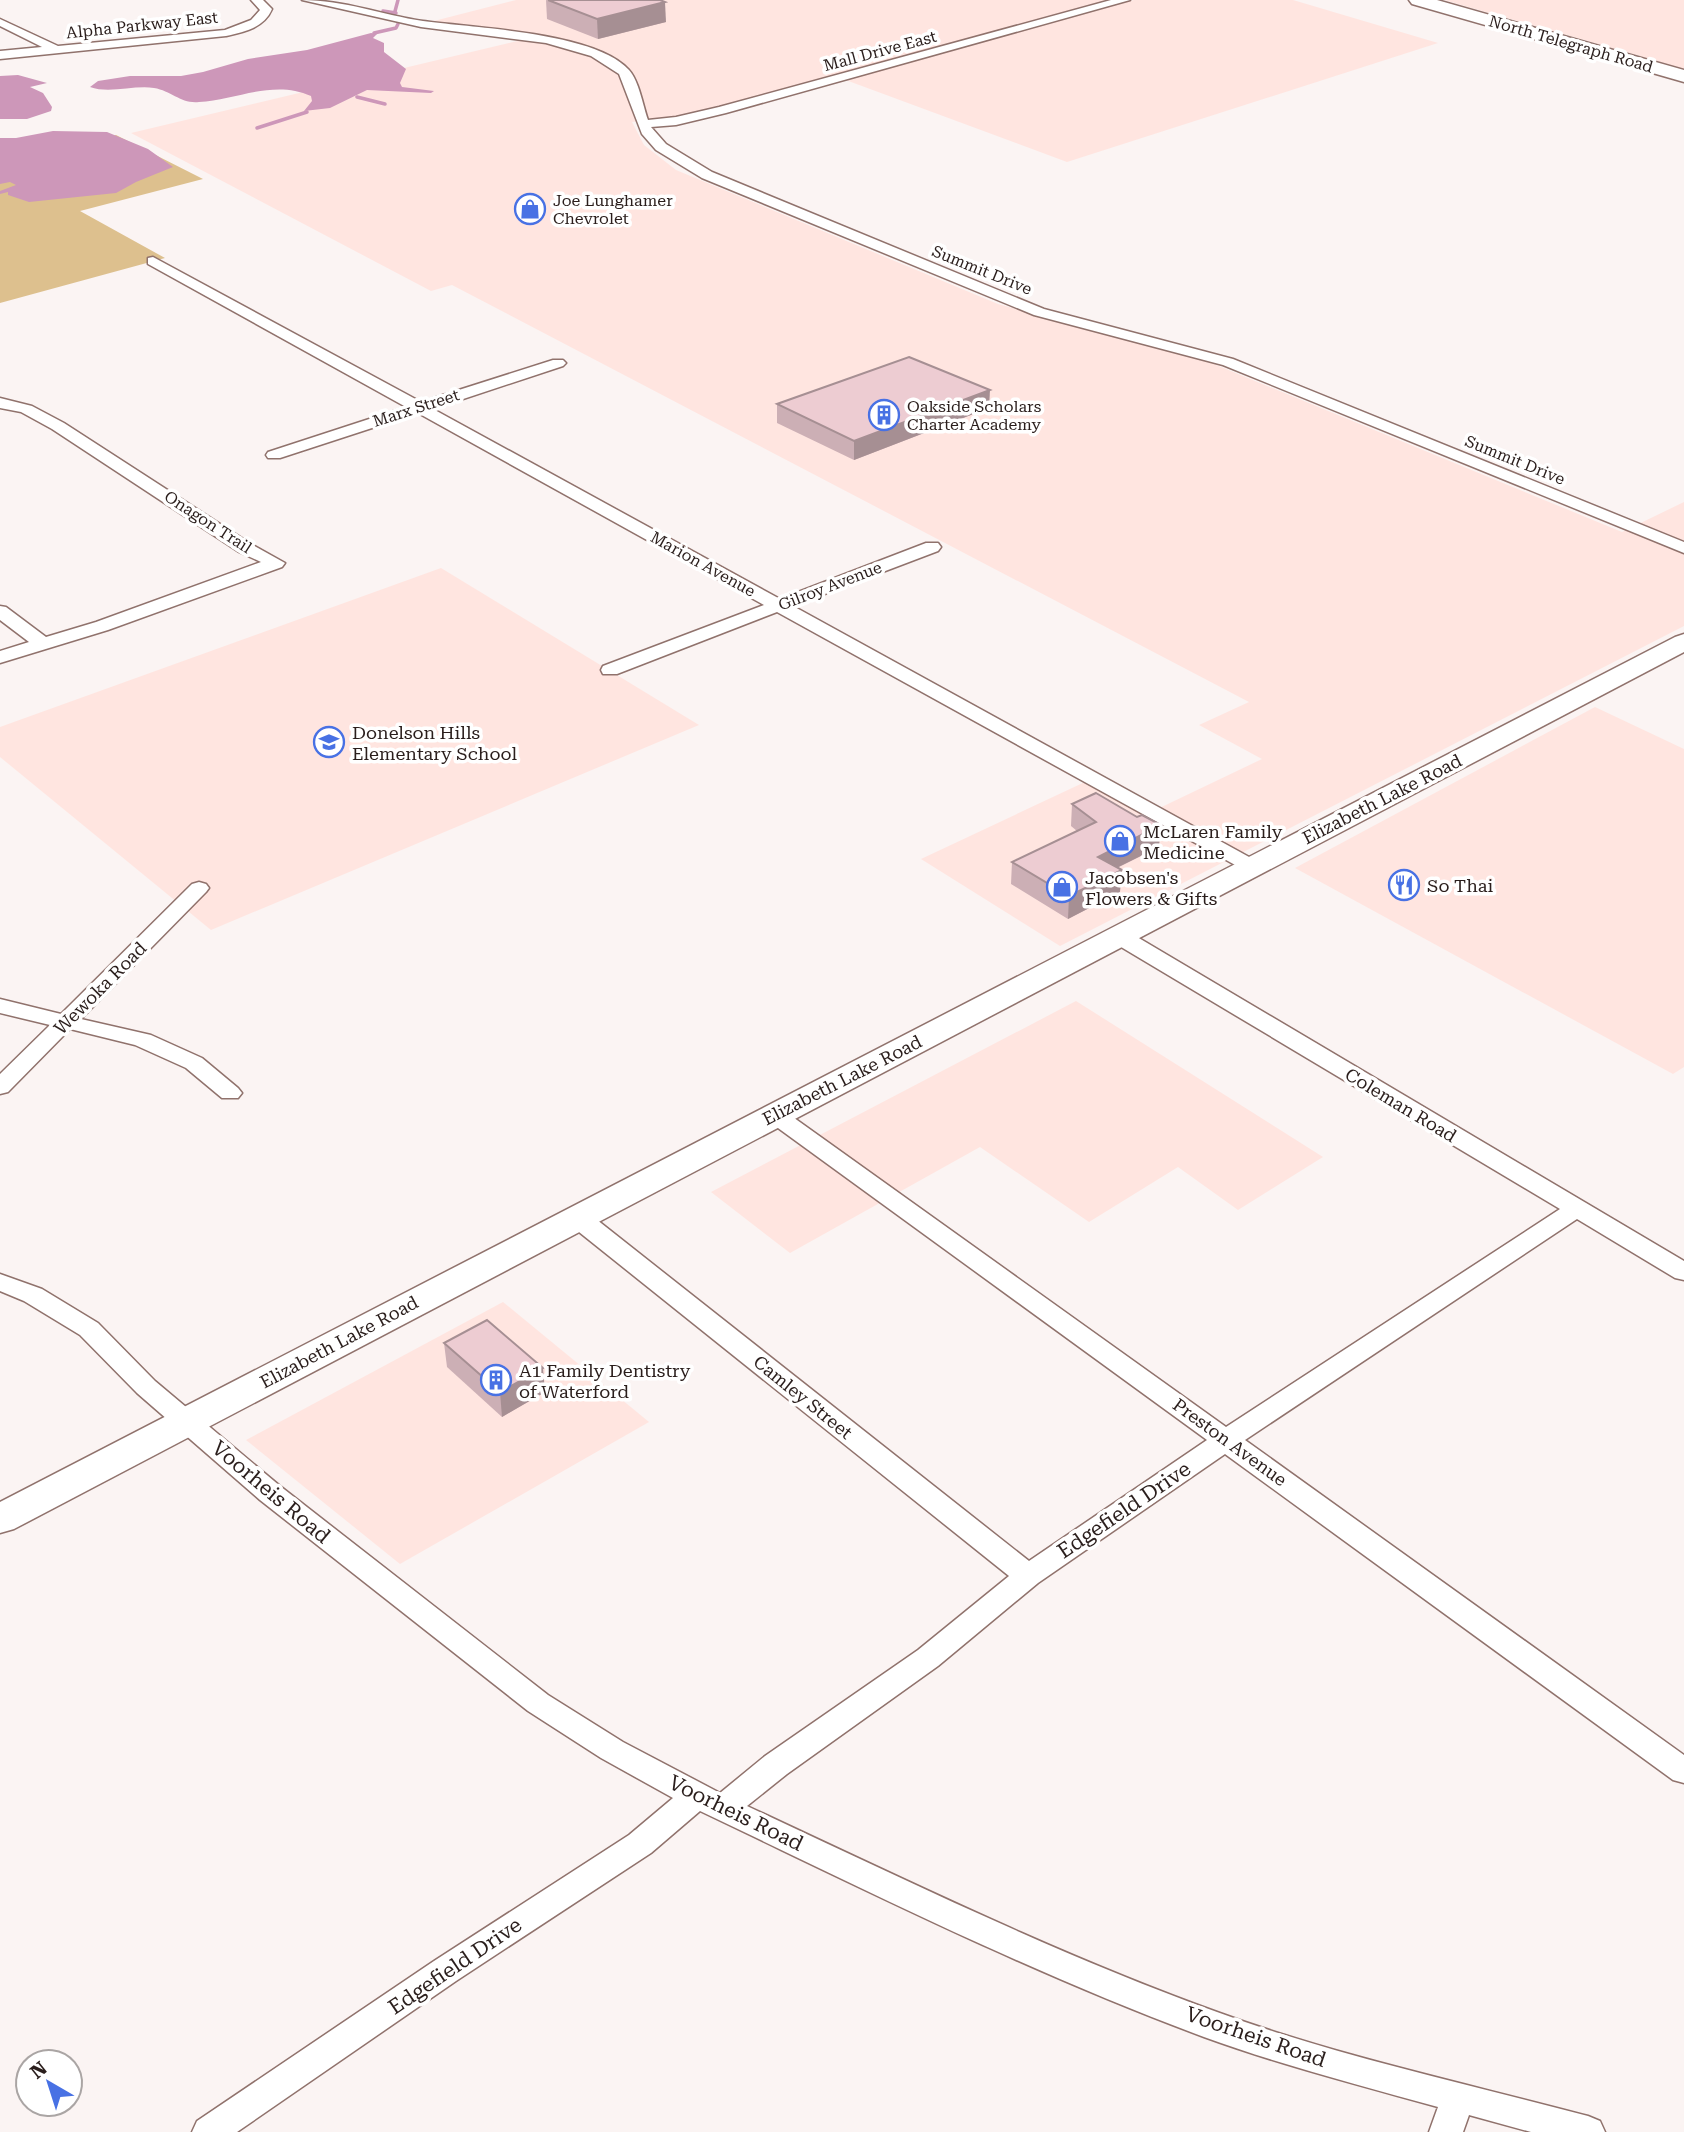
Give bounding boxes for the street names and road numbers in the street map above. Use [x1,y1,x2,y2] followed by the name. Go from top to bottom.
[65,8,219,42] street label: Alpha Parkway East
[1487,11,1655,77] street label: North Telegraph Road
[821,27,939,75] street label: Mall Drive East
[929,241,1035,299] street label: Summit Drive
[370,385,462,431] street label: Marx Street
[1462,431,1568,489] street label: Summit Drive
[161,487,255,557] street label: Onagon Trail
[647,527,759,601] street label: Marion Avenue
[776,557,885,614] street label: Gilroy Avenue
[1299,749,1466,848] street label: Elizabeth Lake Road
[49,937,151,1039] street label: Wewoka Road
[759,1030,926,1129] street label: Elizabeth Lake Road
[1342,1064,1461,1147] street label: Coleman Road
[256,1291,422,1393] street label: Elizabeth Lake Road
[749,1351,857,1443] street label: Camley Street
[1169,1394,1291,1490] street label: Preston Avenue
[207,1436,335,1549] street label: Voorheis Road
[1053,1457,1195,1563] street label: Edgefield Drive
[665,1770,808,1856] street label: Voorheis Road
[384,1913,526,2019] street label: Edgefield Drive
[1183,2002,1330,2072] street label: Voorheis Road

